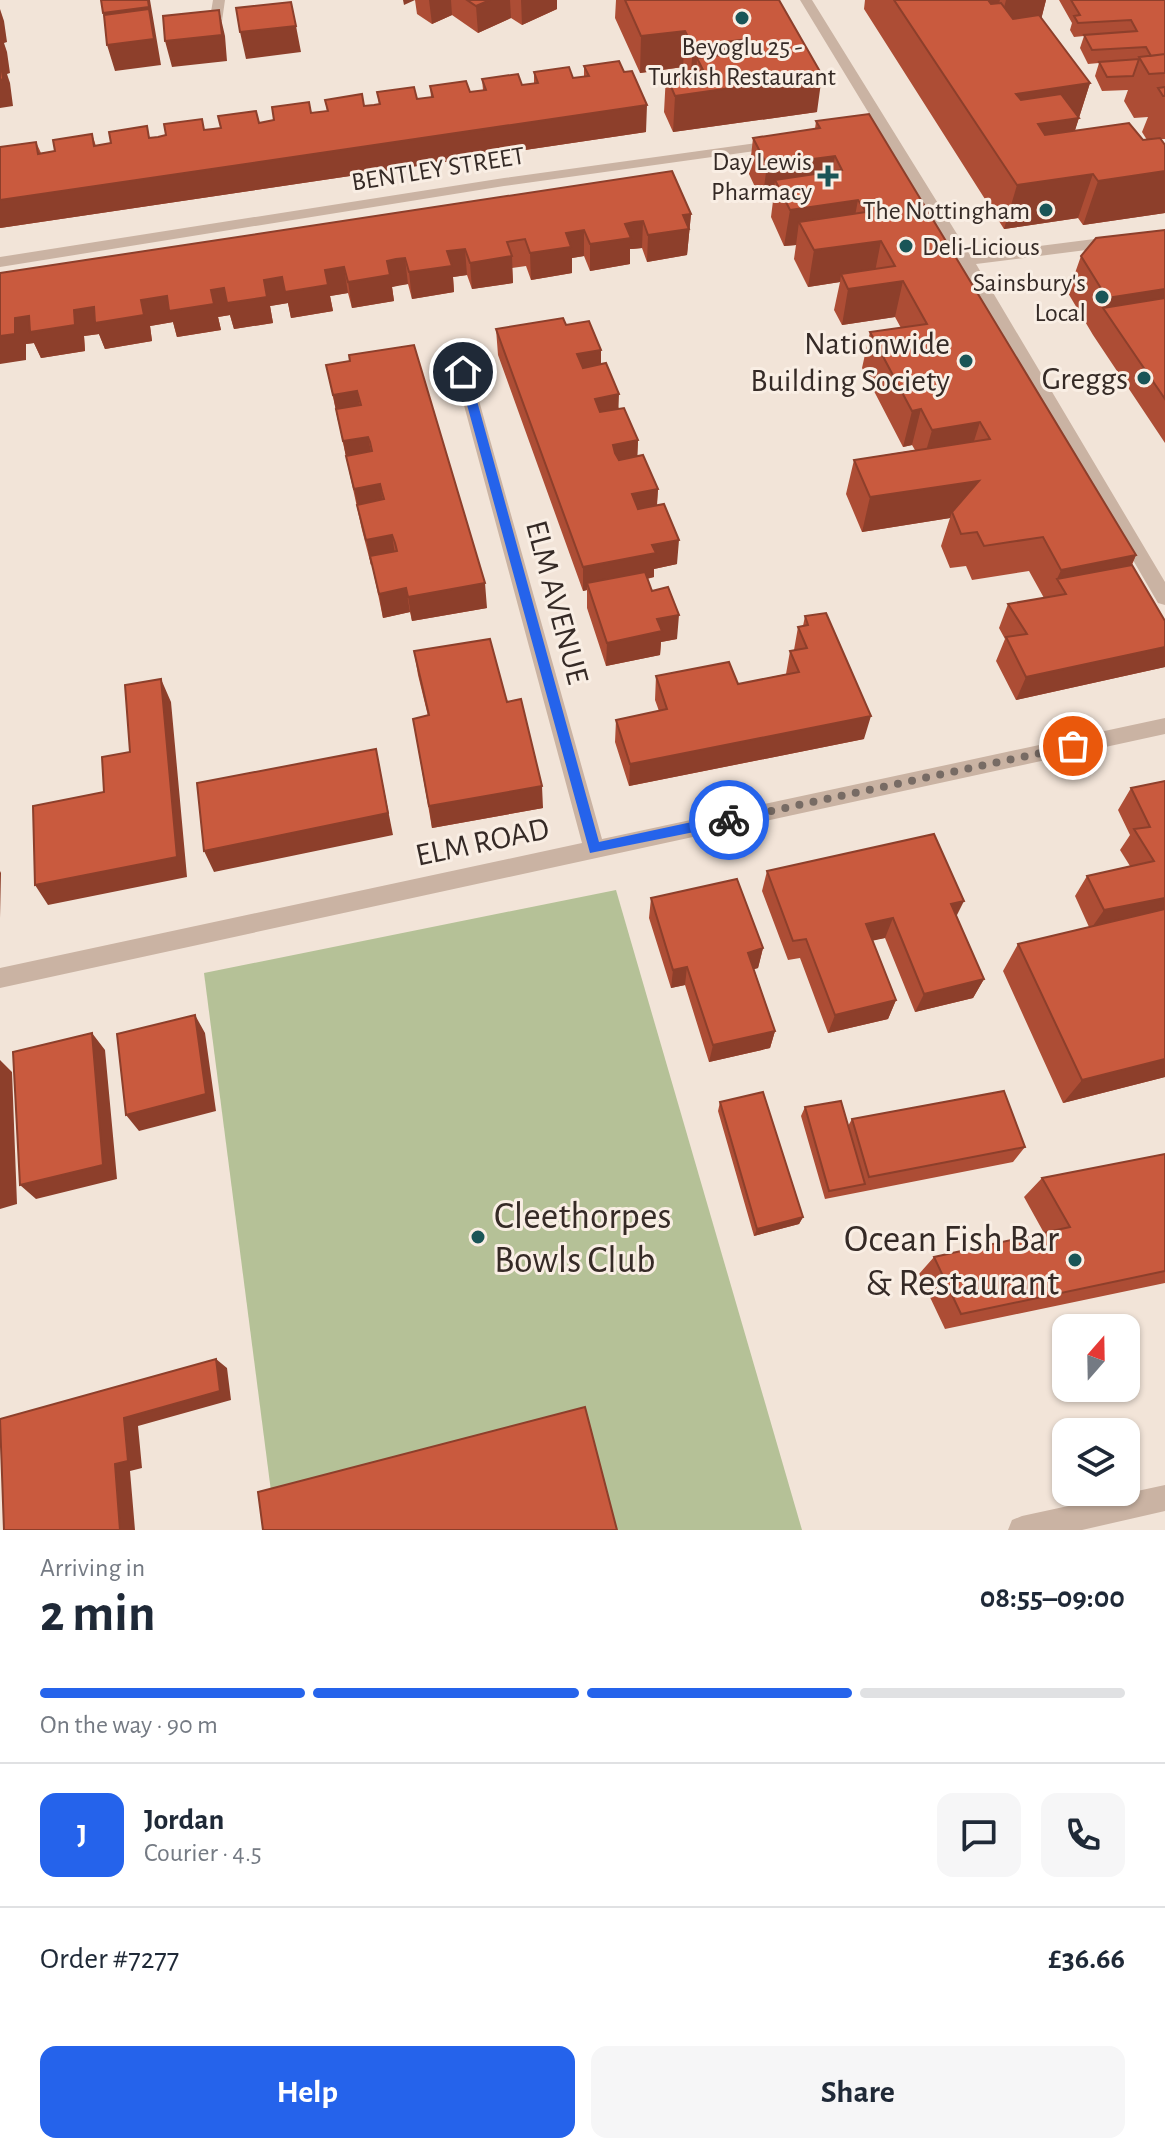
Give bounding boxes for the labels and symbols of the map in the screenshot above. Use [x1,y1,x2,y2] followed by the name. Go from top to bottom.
[733,9,751,27] marker: Beyoglu 25 - Turkish Restaurant
[648,34,836,90] place label: Beyoglu 25 - Turkish Restaurant
[350,142,527,196] street label: BENTLEY STREET
[711,149,812,205] place label: Day Lewis Pharmacy
[819,167,837,185] marker: Day Lewis Pharmacy
[863,198,1030,224] place label: The Nottingham
[1037,201,1055,219] marker: The Nottingham
[922,234,1040,260] place label: Deli-Licious
[897,237,915,255] marker: Deli-Licious
[973,270,1086,326] place label: Sainsbury's Local
[1093,288,1111,306] marker: Sainsbury's Local
[750,328,950,397] place label: Nationwide Building Society
[429,338,497,406] pin
[957,352,975,370] marker: Nationwide Building Society
[1042,363,1128,395] place label: Greggs
[1135,369,1153,387] marker: Greggs
[520,517,594,687] street label: ELM AVENUE
[1039,712,1107,780] pin
[689,780,769,860] courier
[412,812,552,872] street label: ELM ROAD
[494,1198,672,1280] place label: Cleethorpes Bowls Club
[844,1221,1060,1303] place label: Ocean Fish Bar & Restaurant
[469,1228,487,1246] marker: Cleethorpes Bowls Club
[1066,1251,1084,1269] marker: Ocean Fish Bar & Restaurant
[1052,1314,1140,1402] north arrow

